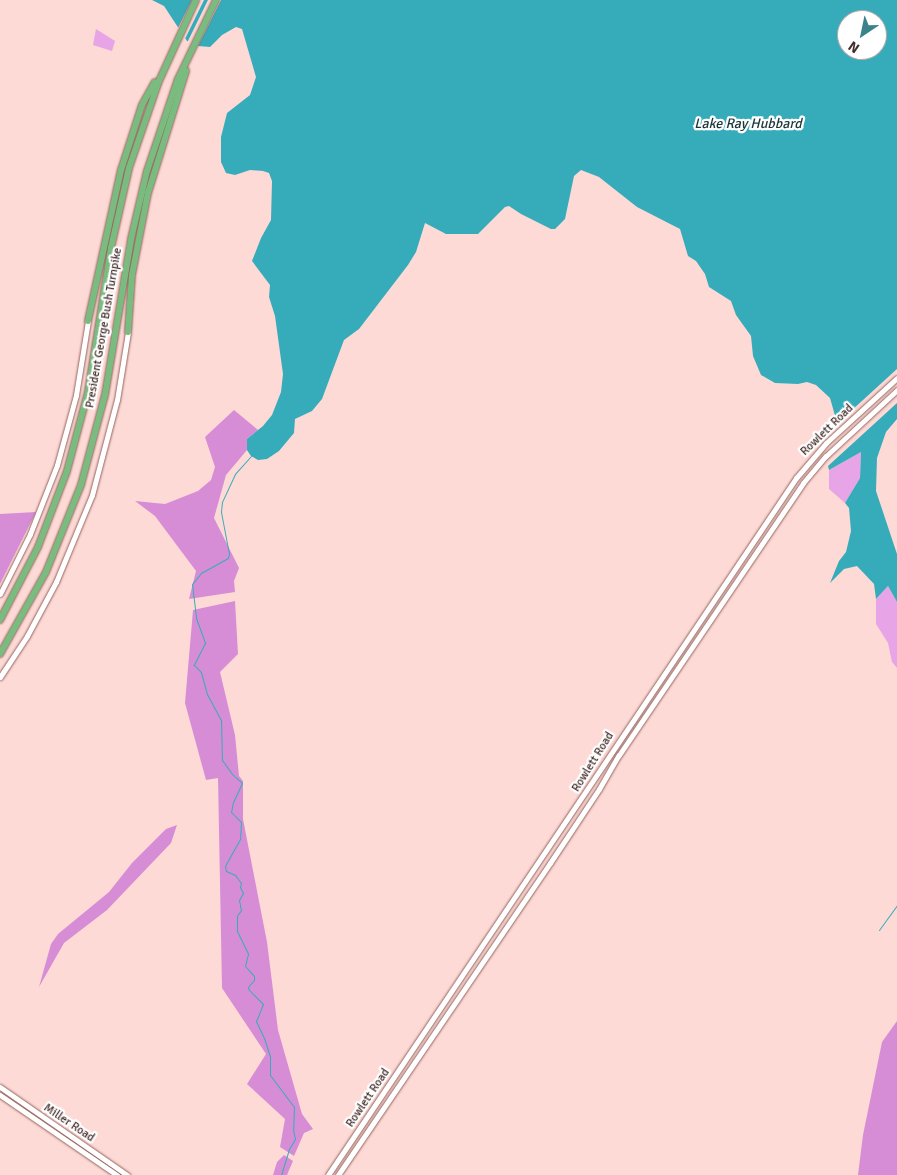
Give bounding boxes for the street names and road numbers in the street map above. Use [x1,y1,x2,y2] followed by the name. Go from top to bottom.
[83,247,125,409] street label: President George Bush Turnpike
[798,401,856,459] street label: Rowlett Road
[569,729,617,795] street label: Rowlett Road
[343,1066,393,1130] street label: Rowlett Road
[41,1101,97,1145] street label: Miller Road

